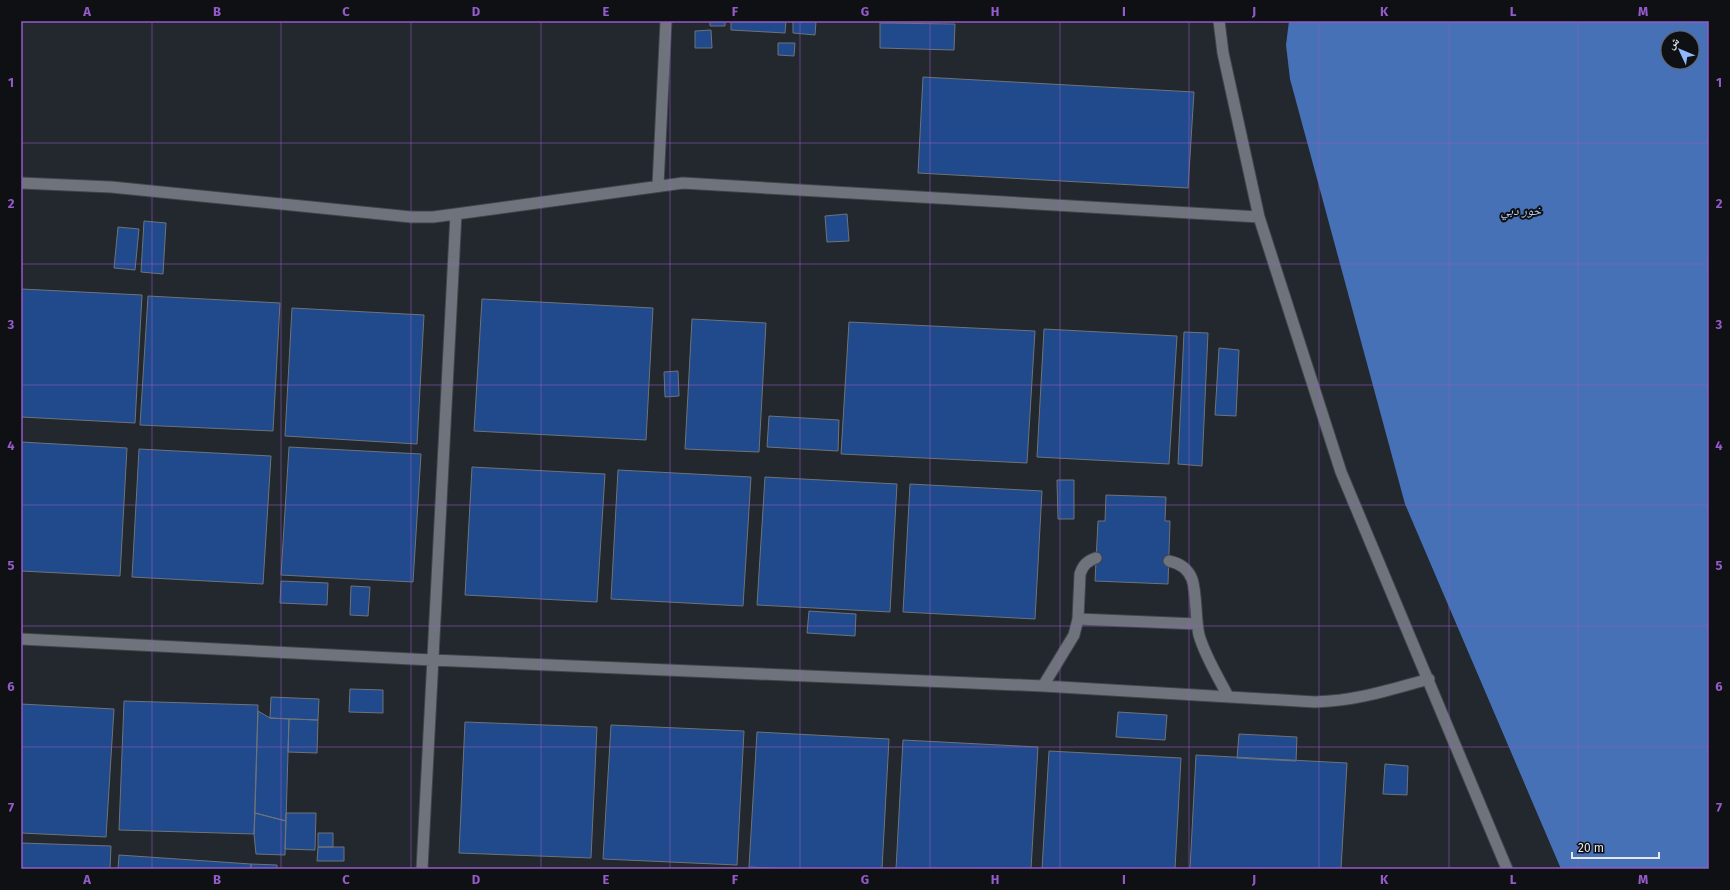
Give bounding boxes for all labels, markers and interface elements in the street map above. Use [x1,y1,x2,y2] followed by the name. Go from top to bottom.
[82,4,91,19] text: A
[213,4,221,19] text: B
[342,4,350,19] text: C
[472,4,481,19] text: D
[603,4,610,19] text: E
[732,4,739,19] text: F
[861,4,869,19] text: G
[991,4,999,19] text: H
[1122,4,1126,19] text: I
[1251,4,1256,19] text: J
[1380,4,1389,19] text: K
[1510,4,1517,19] text: L
[1638,4,1648,19] text: M
[1660,30,1700,70] north arrow
[1664,34,1683,53] text: ش
[8,75,14,90] text: 1
[1716,75,1722,90] text: 1
[8,196,15,211] text: 2
[1716,196,1723,211] text: 2
[1501,203,1542,221] water label: خور دبي
[7,317,15,332] text: 3
[1715,317,1723,332] text: 3
[7,438,15,453] text: 4
[1715,438,1723,453] text: 4
[8,558,15,573] text: 5
[1716,558,1723,573] text: 5
[7,679,15,694] text: 6
[1715,679,1723,694] text: 6
[8,800,14,815] text: 7
[1716,800,1722,815] text: 7
[1572,834,1659,860] scale bar
[1578,841,1604,855] text: 20 m
[82,872,91,887] text: A
[213,872,221,887] text: B
[342,872,350,887] text: C
[472,872,481,887] text: D
[603,872,610,887] text: E
[732,872,739,887] text: F
[861,872,869,887] text: G
[991,872,999,887] text: H
[1122,872,1126,887] text: I
[1251,872,1256,887] text: J
[1380,872,1389,887] text: K
[1510,872,1517,887] text: L
[1638,872,1648,887] text: M

